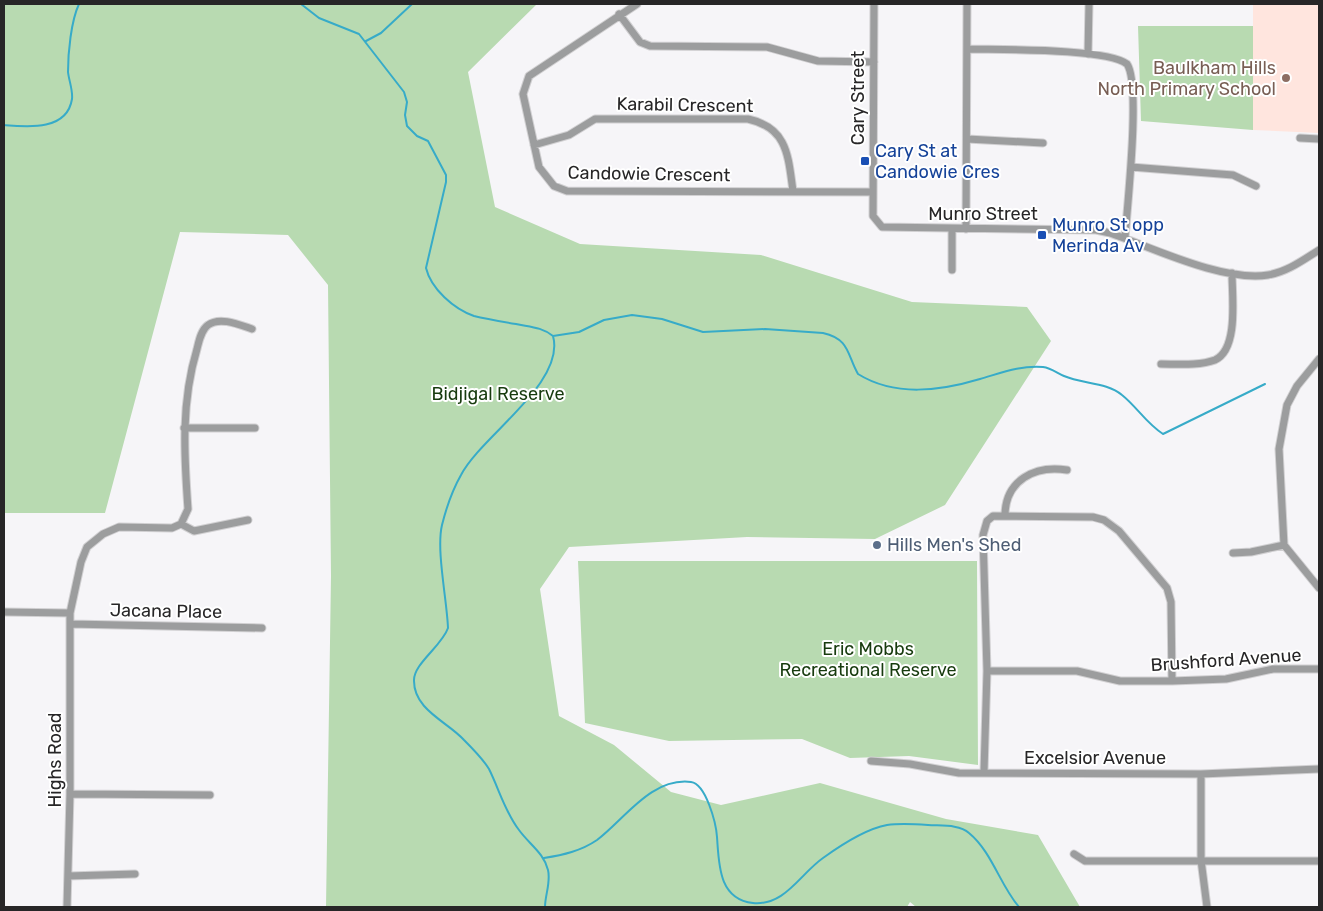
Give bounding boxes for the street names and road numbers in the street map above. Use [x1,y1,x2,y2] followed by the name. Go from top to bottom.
[847,51,869,145] street label: Cary Street
[616,93,754,117] street label: Karabil Crescent
[567,162,731,186] street label: Candowie Crescent
[928,203,1038,225] street label: Munro Street
[110,599,222,623] street label: Jacana Place
[1150,644,1302,676] street label: Brushford Avenue
[44,712,66,808] street label: Highs Road
[1024,747,1166,769] street label: Excelsior Avenue

